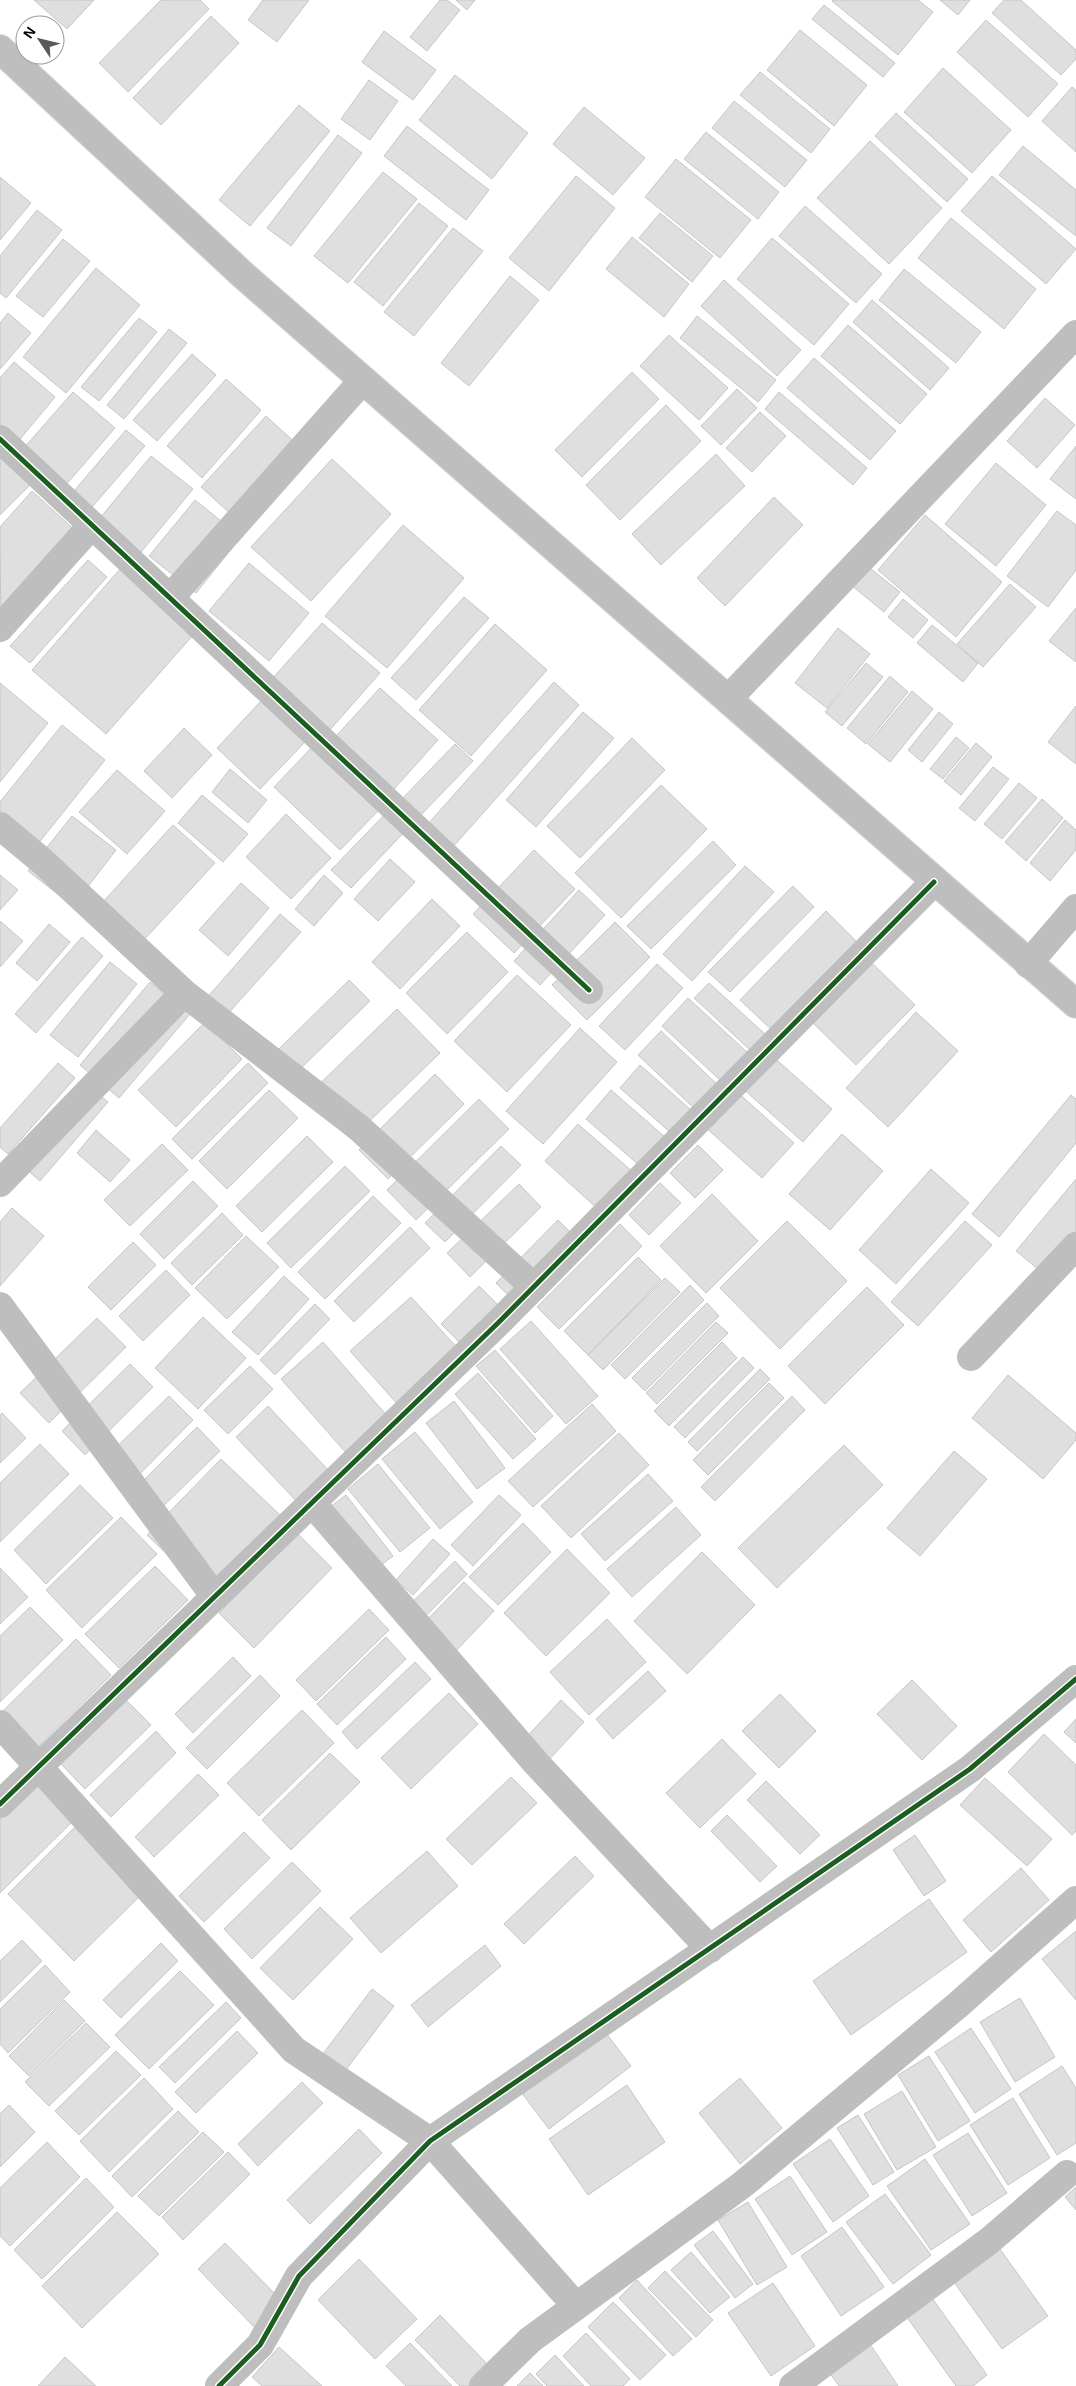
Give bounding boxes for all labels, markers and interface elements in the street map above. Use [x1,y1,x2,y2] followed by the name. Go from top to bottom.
[15,15,65,65] north arrow
[20,24,39,41] text: N

